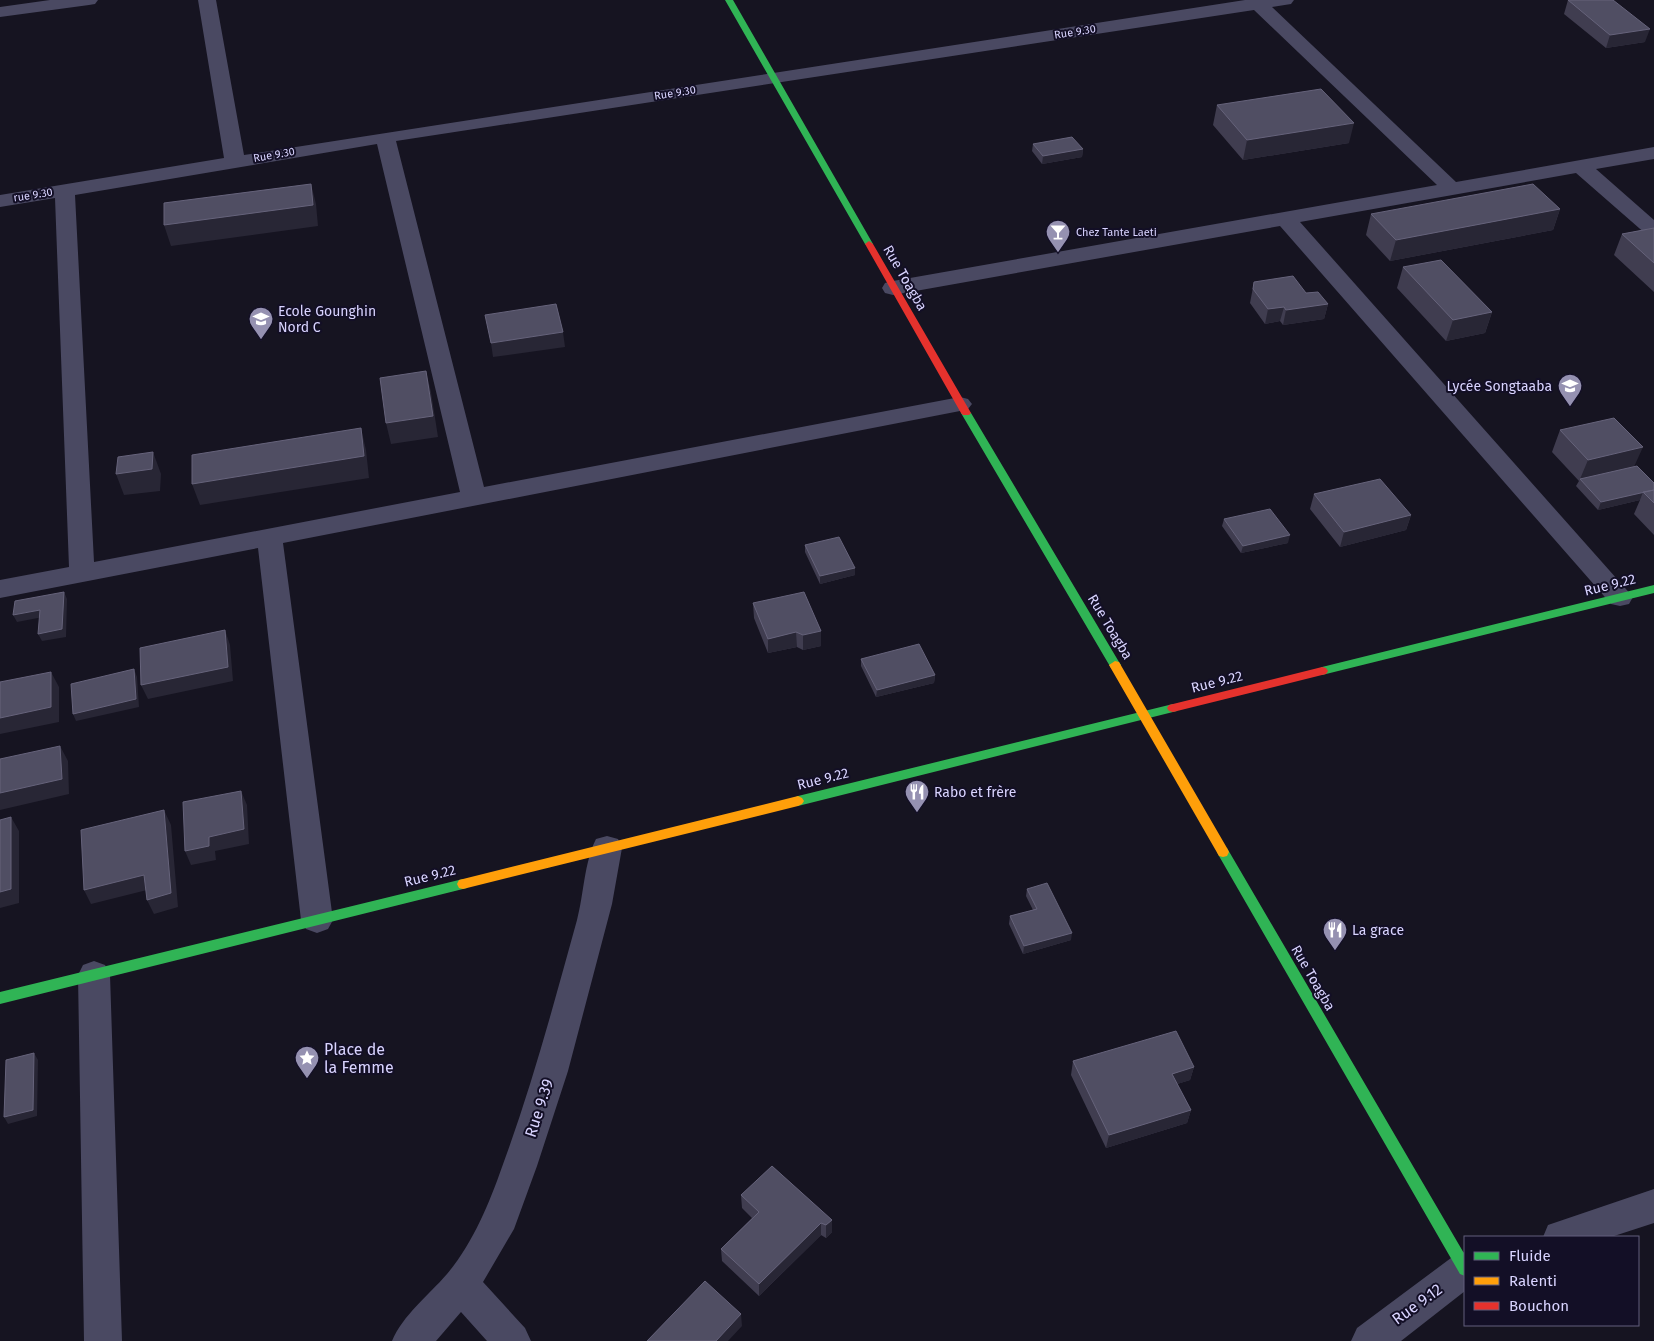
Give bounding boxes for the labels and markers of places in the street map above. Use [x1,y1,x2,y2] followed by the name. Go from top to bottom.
[1045,219,1071,253] bar icon: Chez Tante Laeti
[1076,226,1157,239] place label: Chez Tante Laeti
[278,303,376,336] place label: Ecole Gounghin Nord C
[248,306,274,340] school or university icon: Ecole Gounghin Nord C
[1557,373,1583,407] school or university icon: Lycée Songtaaba
[1447,378,1552,395] place label: Lycée Songtaaba
[904,779,930,813] restaurant icon: Rabo et frère
[934,784,1016,801] place label: Rabo et frère
[1322,917,1348,951] restaurant icon: La grace
[1352,922,1404,939] place label: La grace
[324,1040,394,1077] place label: Place de la Femme
[294,1045,320,1079] place icon: Place de la Femme

